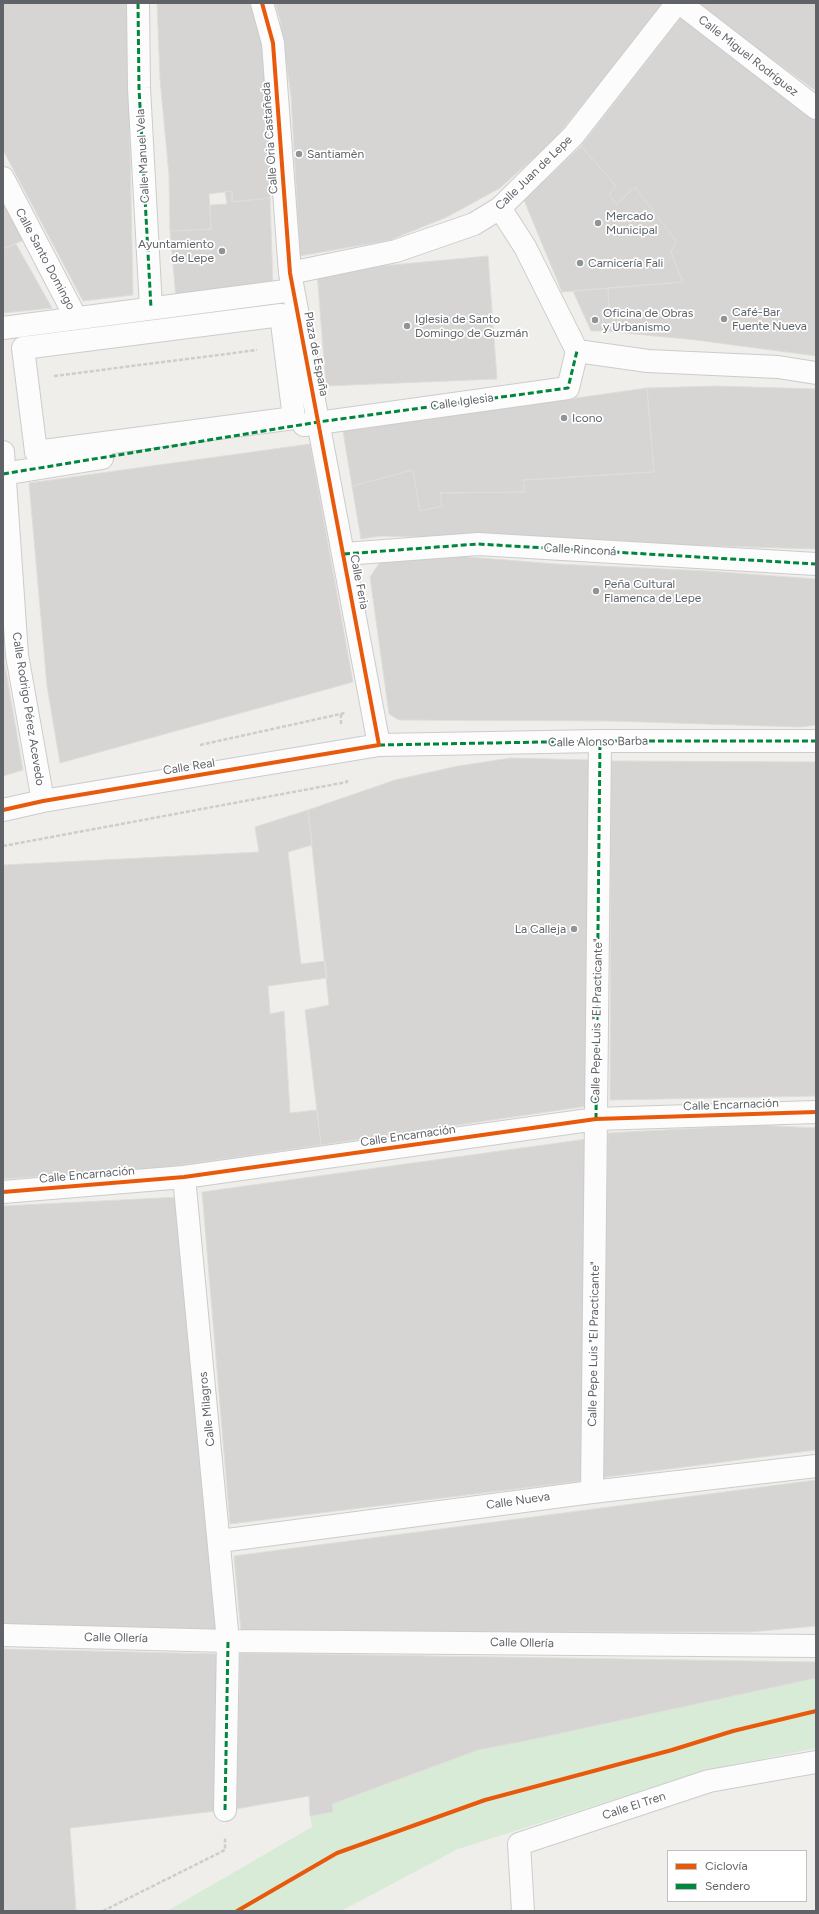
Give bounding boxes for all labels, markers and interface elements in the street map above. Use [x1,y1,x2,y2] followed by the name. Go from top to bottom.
[695,12,801,100] street label: Calle Miguel Rodríguez
[259,82,281,194] street label: Calle Oria Castañeda
[133,108,153,204] street label: Calle Manuel Vela
[493,133,575,213] street label: Calle Juan de Lepe
[307,147,364,161] place label: Santiamèn
[294,149,304,159] marker: Santiamèn
[12,206,78,312] street label: Calle Santo Domingo
[606,209,657,237] place label: Mercado Municipal
[593,218,603,228] marker: Mercado Municipal
[138,237,214,265] place label: Ayuntamiento de Lepe
[217,246,227,256] marker: Ayuntamiento de Lepe
[588,256,663,270] place label: Carnicería Fali
[575,258,585,268] marker: Carnicería Fali
[732,305,807,333] place label: Café-Bar Fuente Nueva
[603,306,693,334] place label: Oficina de Obras y Urbanismo
[301,310,331,398] street label: Plaza de España
[415,312,528,340] place label: Iglesia de Santo Domingo de Guzmán
[719,314,729,324] marker: Café-Bar Fuente Nueva
[590,315,600,325] marker: Oficina de Obras y Urbanismo
[402,321,412,331] marker: Iglesia de Santo Domingo de Guzmán
[430,390,494,414] street label: Calle Iglesia
[572,411,602,425] place label: Icono
[559,413,569,423] marker: Icono
[543,541,617,559] street label: Calle Rinconá
[347,553,371,611] street label: Calle Feria
[604,577,701,605] place label: Peña Cultural Flamenca de Lepe
[591,586,601,596] marker: Peña Cultural Flamenca de Lepe
[9,631,47,787] street label: Calle Rodrigo Pérez Acevedo
[548,734,648,750] street label: Calle Alonso Barba
[162,756,216,778] street label: Calle Real
[515,922,566,936] place label: La Calleja
[569,924,579,934] marker: La Calleja
[588,938,606,1104] street label: Calle Pepe Luis "El Practicante"
[683,1096,779,1114] street label: Calle Encarnación
[360,1122,456,1150] street label: Calle Encarnación
[39,1164,135,1186] street label: Calle Encarnación
[585,1261,603,1427] street label: Calle Pepe Luis "El Practicante"
[196,1371,218,1447] street label: Calle Milagros
[485,1489,551,1513] street label: Calle Nueva
[84,1630,148,1646] street label: Calle Ollería
[490,1635,554,1651] street label: Calle Ollería
[601,1789,667,1823] street label: Calle El Tren
[667,1850,807,1902] legend
[705,1859,748,1873] text: Ciclovía
[705,1879,750,1893] text: Sendero

